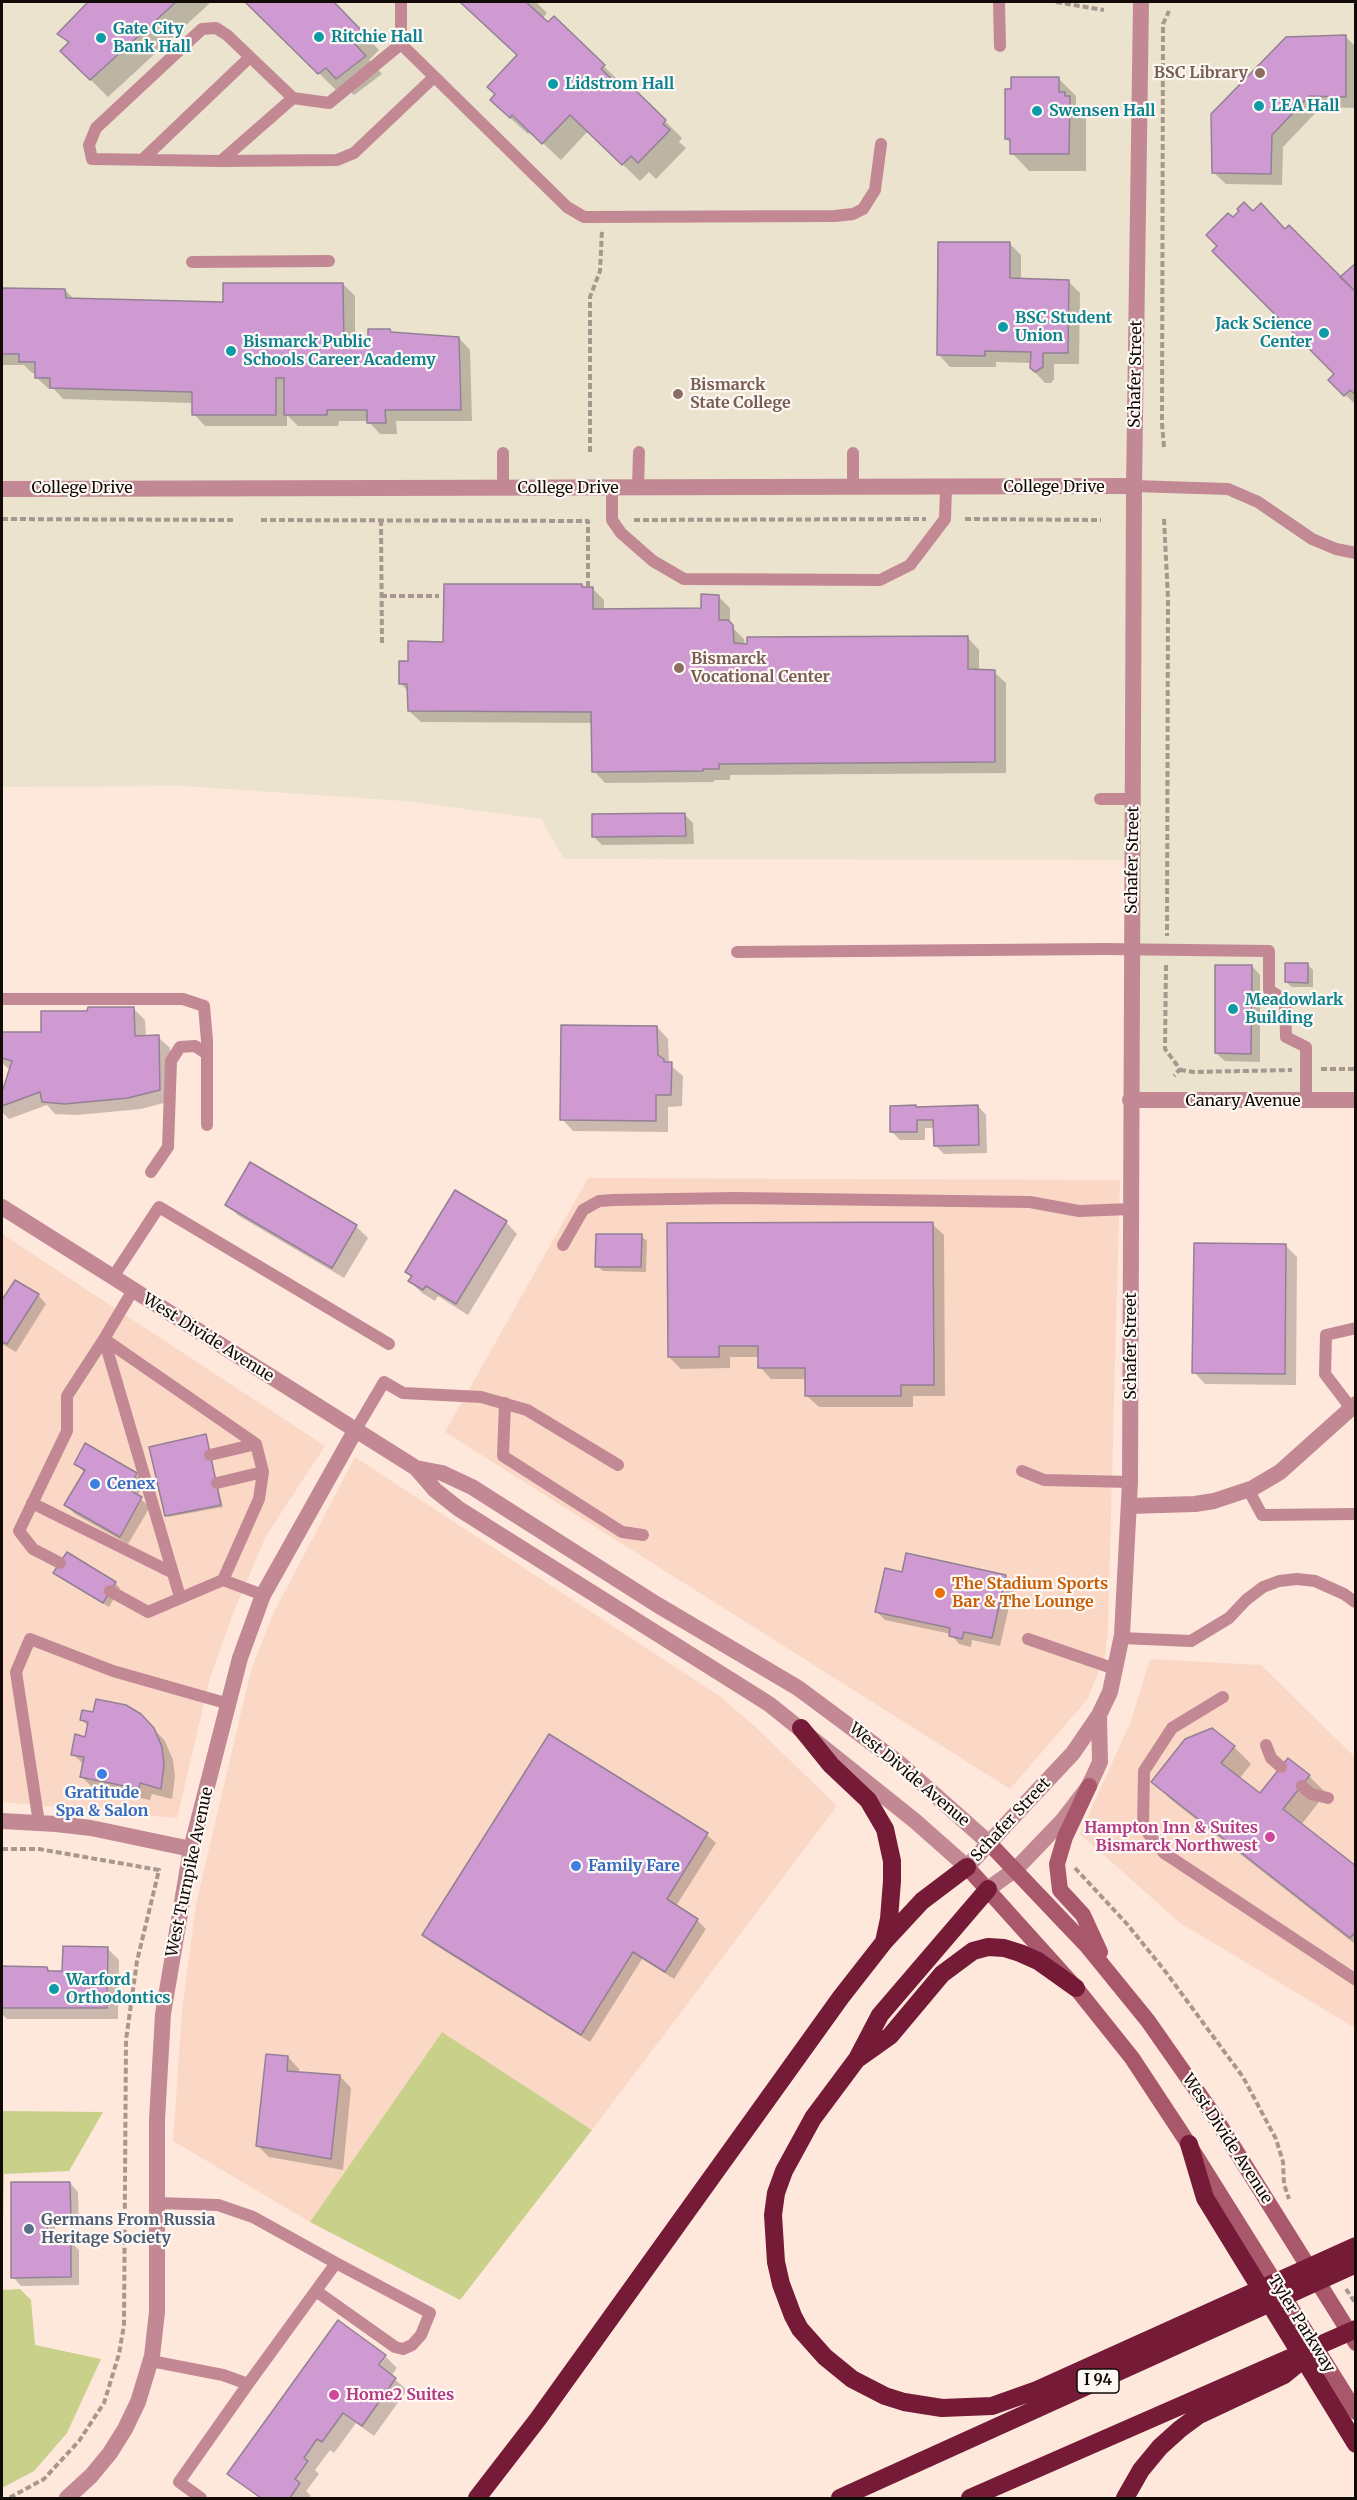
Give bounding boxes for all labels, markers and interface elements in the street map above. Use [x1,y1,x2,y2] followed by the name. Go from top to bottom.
[113,19,191,57] place label: Gate City Bank Hall
[331,27,423,47] place label: Ritchie Hall
[312,30,326,44] marker: Ritchie Hall
[94,31,108,45] marker: Gate City Bank Hall
[1154,63,1248,83] place label: BSC Library
[1253,66,1267,80] marker: BSC Library
[565,74,674,94] place label: Lidstrom Hall
[546,77,560,91] marker: Lidstrom Hall
[1271,96,1340,116] place label: LEA Hall
[1252,99,1266,113] marker: LEA Hall
[1049,101,1156,121] place label: Swensen Hall
[1030,104,1044,118] marker: Swensen Hall
[1015,308,1112,346] place label: BSC Student Union
[1215,314,1312,352] place label: Jack Science Center
[996,320,1010,334] marker: BSC Student Union
[1125,320,1147,428] street label: Schafer Street
[1317,326,1331,340] marker: Jack Science Center
[243,332,436,370] place label: Bismarck Public Schools Career Academy
[224,344,238,358] marker: Bismarck Public Schools Career Academy
[690,375,791,413] place label: Bismarck State College
[671,387,685,401] marker: Bismarck State College
[1004,477,1104,497] street label: College Drive
[32,478,132,498] street label: College Drive
[518,478,618,498] street label: College Drive
[691,649,830,687] place label: Bismarck Vocational Center
[672,661,686,675] marker: Bismarck Vocational Center
[1122,806,1144,914] street label: Schafer Street
[1245,990,1343,1028] place label: Meadowlark Building
[1226,1002,1240,1016] marker: Meadowlark Building
[1185,1091,1301,1111] street label: Canary Avenue
[139,1290,277,1386] street label: West Divide Avenue
[1121,1292,1141,1400] street label: Schafer Street
[107,1474,155,1494] place label: Cenex
[88,1477,102,1491] marker: Cenex
[952,1574,1108,1612] place label: The Stadium Sports Bar & The Lounge
[933,1586,947,1600] marker: The Stadium Sports Bar & The Lounge
[845,1719,973,1831] street label: West Divide Avenue
[95,1767,109,1781] marker: Gratitude Spa & Salon
[967,1774,1055,1866] street label: Schafer Street
[56,1783,148,1821] place label: Gratitude Spa & Salon
[163,1785,217,1959] street label: West Turnpike Avenue
[1084,1818,1258,1856] place label: Hampton Inn & Suites Bismarck Northwest
[1263,1830,1277,1844] marker: Hampton Inn & Suites Bismarck Northwest
[588,1856,680,1876] place label: Family Fare
[569,1859,583,1873] marker: Family Fare
[66,1970,171,2008] place label: Warford Orthodontics
[47,1982,61,1996] marker: Warford Orthodontics
[1178,2071,1276,2207] street label: West Divide Avenue
[41,2210,215,2248] place label: Germans From Russia Heritage Society
[22,2222,36,2236] marker: Germans From Russia Heritage Society
[1263,2272,1339,2376] street label: Tyler Parkway
[1077,2369,1119,2393] road number: I 94
[346,2385,454,2405] place label: Home2 Suites
[327,2388,341,2402] marker: Home2 Suites

